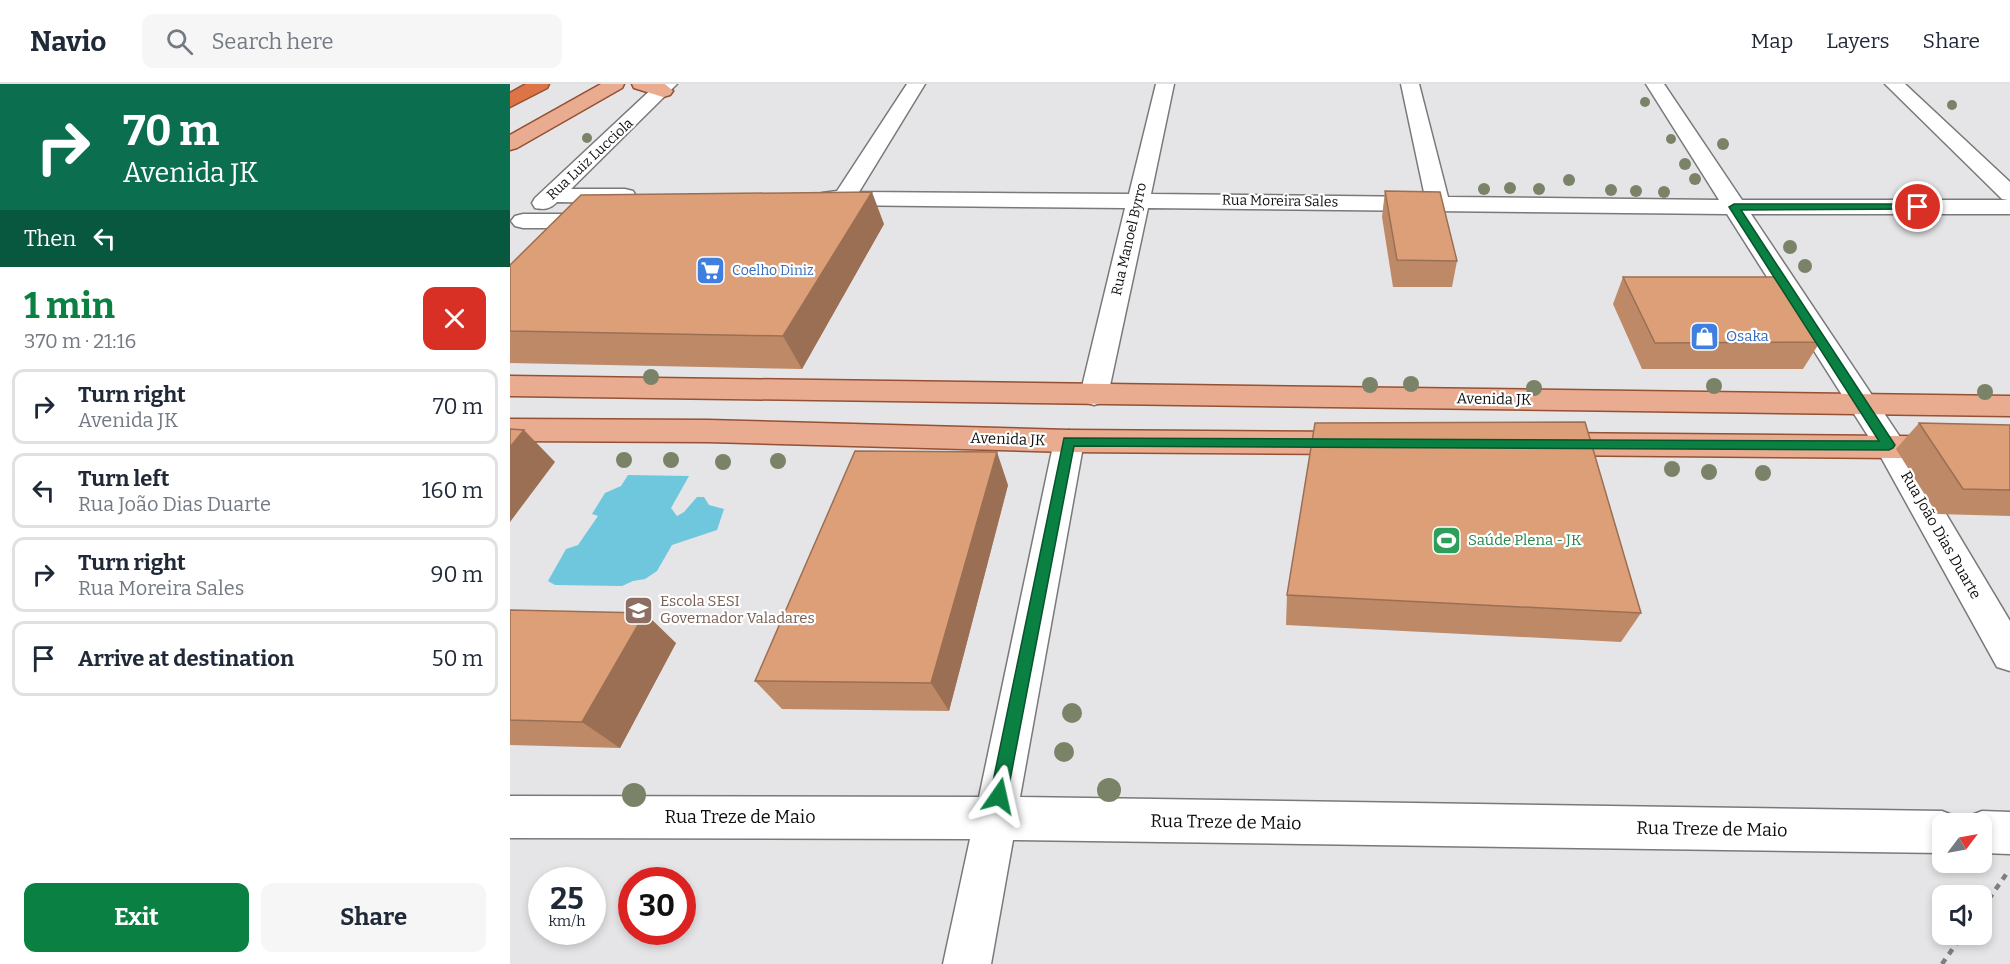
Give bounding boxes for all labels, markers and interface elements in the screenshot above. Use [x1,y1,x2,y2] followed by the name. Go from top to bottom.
[142,14,562,68] search box
[30,25,106,58] text: Navio
[163,25,196,58] icon: search
[211,28,334,55] text: Search here
[1751,28,1793,54] text: Map
[1826,28,1890,54] text: Layers
[1923,28,1980,54] text: Share
[123,106,219,156] text: 70 m
[24,108,102,186] icon: right
[543,114,637,203] street label: Rua Luiz Lucciola
[123,157,258,189] text: Avenida JK
[1108,181,1150,297] street label: Rua Manoel Byrro
[1892,181,1943,232] pin
[1901,190,1934,223] icon: arrive
[1222,191,1338,211] street label: Rua Moreira Sales
[88,222,121,255] icon: left
[24,225,76,252] text: Then
[695,254,727,286] supermarket icon: Coelho Diniz
[732,262,814,279] place label: Coelho Diniz
[24,284,115,328] text: 1 min
[423,287,486,350] button: close
[1689,320,1721,352] shop icon: Osaka
[1726,327,1769,345] place label: Osaka
[24,329,136,353] text: 370 m · 21:16
[78,381,186,408] text: Turn right
[1456,389,1532,409] street label: Avenida JK
[27,390,60,423] icon: right
[433,393,483,420] text: 70 m
[78,408,178,432] text: Avenida JK
[970,429,1046,449] street label: Avenida JK
[78,465,170,492] text: Turn left
[1897,468,1985,602] street label: Rua João Dias Duarte
[27,474,60,507] icon: left
[422,477,483,504] text: 160 m
[78,492,271,516] text: Rua João Dias Duarte
[1431,524,1463,556] sports icon: Saúde Plena - JK
[1468,531,1582,549] place label: Saúde Plena - JK
[78,549,186,576] text: Turn right
[27,558,60,591] icon: right
[431,561,483,588] text: 90 m
[78,576,244,600] text: Rua Moreira Sales
[660,592,815,627] place label: Escola SESI Governador Valadares
[623,594,655,626] school or university icon: Escola SESI Governador Valadares
[27,642,60,675] icon: arrive
[78,645,294,672] text: Arrive at destination
[432,645,483,672] text: 50 m
[967,764,1031,828] position arrow
[664,806,816,828] street label: Rua Treze de Maio
[1150,810,1302,834] street label: Rua Treze de Maio
[1932,813,1992,873] north arrow
[1932,813,1992,945] map controls
[1636,817,1788,841] street label: Rua Treze de Maio
[618,867,696,945] speed limit sign: 30
[550,881,584,917] text: 25
[24,883,249,952] button: Exit
[261,883,486,952] button: Share
[1932,885,1992,945] button: sound
[548,912,586,930] text: km/h

